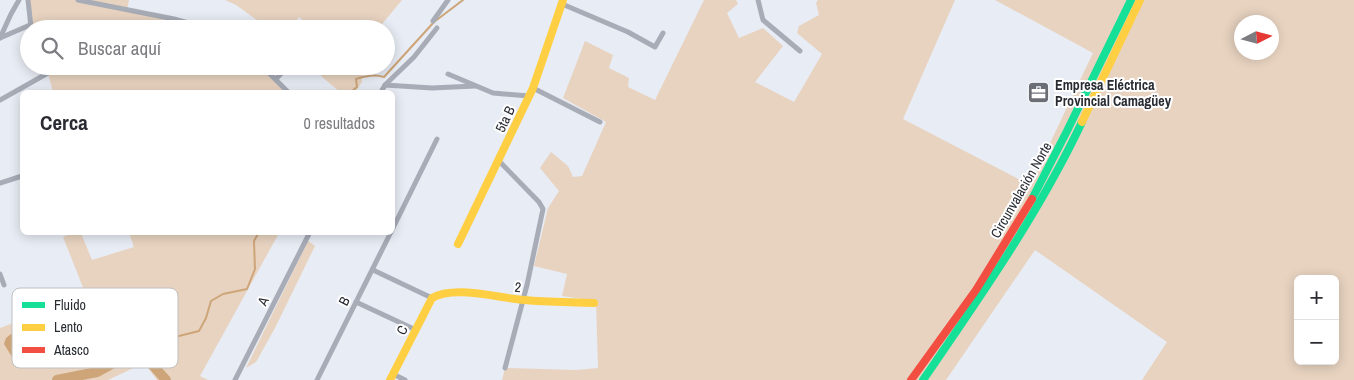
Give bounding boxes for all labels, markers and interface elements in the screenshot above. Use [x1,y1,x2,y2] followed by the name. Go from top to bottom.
[1234,15,1279,60] north arrow
[20,20,395,75] search box
[38,34,66,62] icon: search
[78,35,161,61] text: Buscar aquí
[1055,76,1172,110] place label: Empresa Eléctrica Provincial Camagüey
[1027,81,1051,105] office icon: Empresa Eléctrica Provincial Camagüey
[491,103,519,135] street label: 5ta B
[40,108,88,137] text: Cerca
[304,112,375,134] text: 0 resultados
[986,139,1056,241] street label: Circunvalación Norte
[1294,275,1339,365] map controls
[1294,275,1339,320] button: +
[514,278,522,296] street label: 2
[12,288,178,368] legend
[253,293,273,309] street label: A
[334,293,354,309] street label: B
[54,296,86,314] text: Fluido
[54,318,83,336] text: Lento
[1294,320,1339,365] button: −
[392,322,412,338] street label: C
[53,341,89,359] text: Atasco

